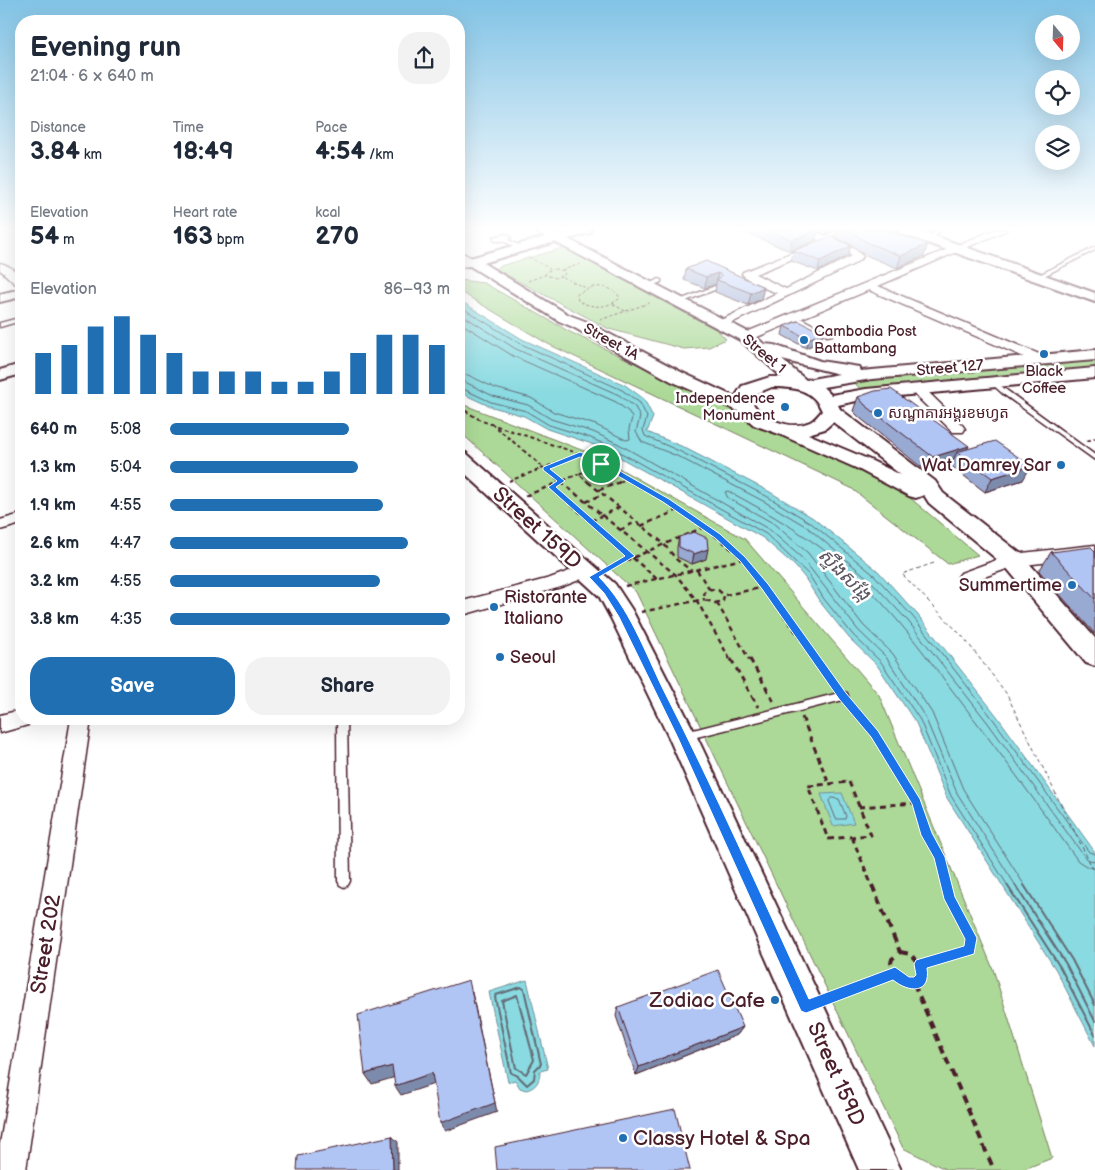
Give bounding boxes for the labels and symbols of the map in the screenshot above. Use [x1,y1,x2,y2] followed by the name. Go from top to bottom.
[1035,15,1080,60] north arrow
[580,319,643,365] street label: Street 1A
[814,322,917,358] place label: Cambodia Post Battambang
[738,330,790,378] street label: Street 1
[798,334,810,346] marker: Cambodia Post Battambang
[1038,348,1050,360] marker: Black Coffee
[916,356,985,380] street label: Street 127
[1022,362,1066,398] place label: Black Coffee
[676,389,775,425] place label: Independence Monument
[779,401,791,413] marker: Independence Monument
[888,404,1009,423] place label: សណ្ឋាគារអង្គរខមហ្វត
[872,407,884,419] marker: សណ្ឋាគារអង្គរខមហ្វត
[580,443,622,485] pin
[921,455,1051,476] place label: Wat Damrey Sar
[1055,459,1067,471] marker: Wat Damrey Sar
[487,482,587,574] street label: Street 159D
[813,544,875,606] water label: ស្ទឹងសង្កែ
[959,575,1062,596] place label: Summertime
[1066,579,1078,591] marker: Summertime
[504,587,588,629] place label: Ristorante Italiano
[488,601,500,613] marker: Ristorante Italiano
[510,647,556,668] place label: Seoul
[494,651,506,663] marker: Seoul
[26,892,66,996] street label: Street 202
[649,988,765,1013] place label: Zodiac Cafe
[769,994,781,1006] marker: Zodiac Cafe
[802,1018,870,1130] street label: Street 159D
[633,1126,811,1151] place label: Classy Hotel & Spa
[617,1132,629,1144] marker: Classy Hotel & Spa

